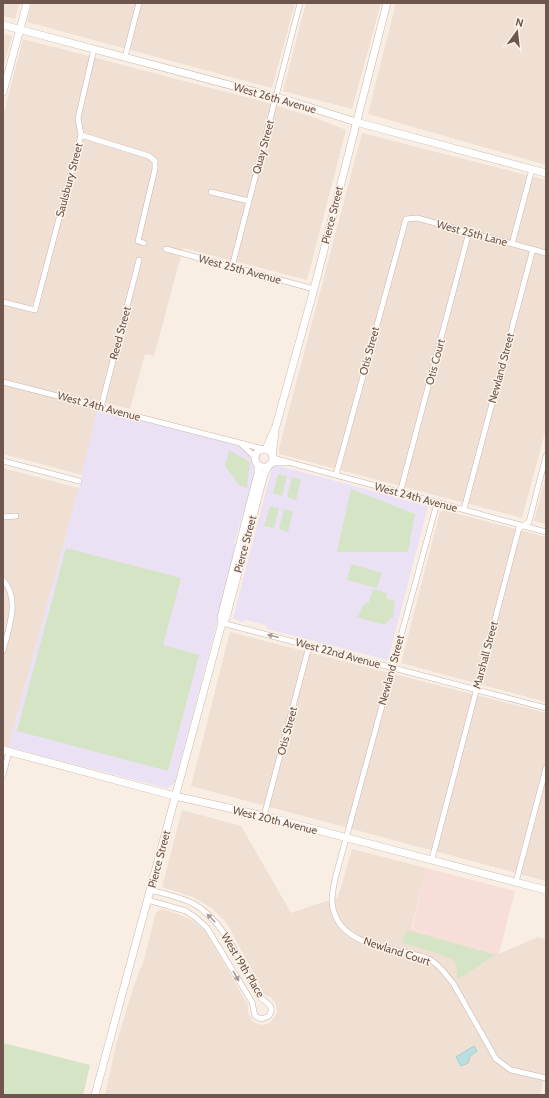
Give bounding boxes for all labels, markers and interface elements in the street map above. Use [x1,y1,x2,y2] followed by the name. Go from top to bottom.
[497,12,537,52] north arrow
[514,15,525,30] text: N
[232,80,318,117] street label: West 26th Avenue
[249,118,277,176] street label: Quay Street
[52,141,86,219] street label: Saulsbury Street
[318,184,346,245] street label: Pierce Street
[435,217,509,249] street label: West 25th Lane
[197,251,283,287] street label: West 25th Avenue
[106,305,134,361] street label: Reed Street
[356,325,382,377] street label: Otis Street
[485,331,517,405] street label: Newland Street
[422,337,448,387] street label: Otis Court
[56,388,142,424] street label: West 24th Avenue
[373,479,459,515] street label: West 24th Avenue
[231,514,259,574] street label: Pierce Street
[469,619,501,690] street label: Marshall Street
[267,633,279,639] one-way arrow
[375,633,407,707] street label: Newland Street
[294,635,382,671] street label: West 22nd Avenue
[274,705,300,757] street label: Otis Street
[231,803,319,837] street label: West 20th Avenue
[145,829,173,889] street label: Pierce Street
[206,913,216,923] one-way arrow
[218,930,268,1000] street label: West 19th Place
[362,934,432,968] street label: Newland Court
[233,970,240,982] one-way arrow

